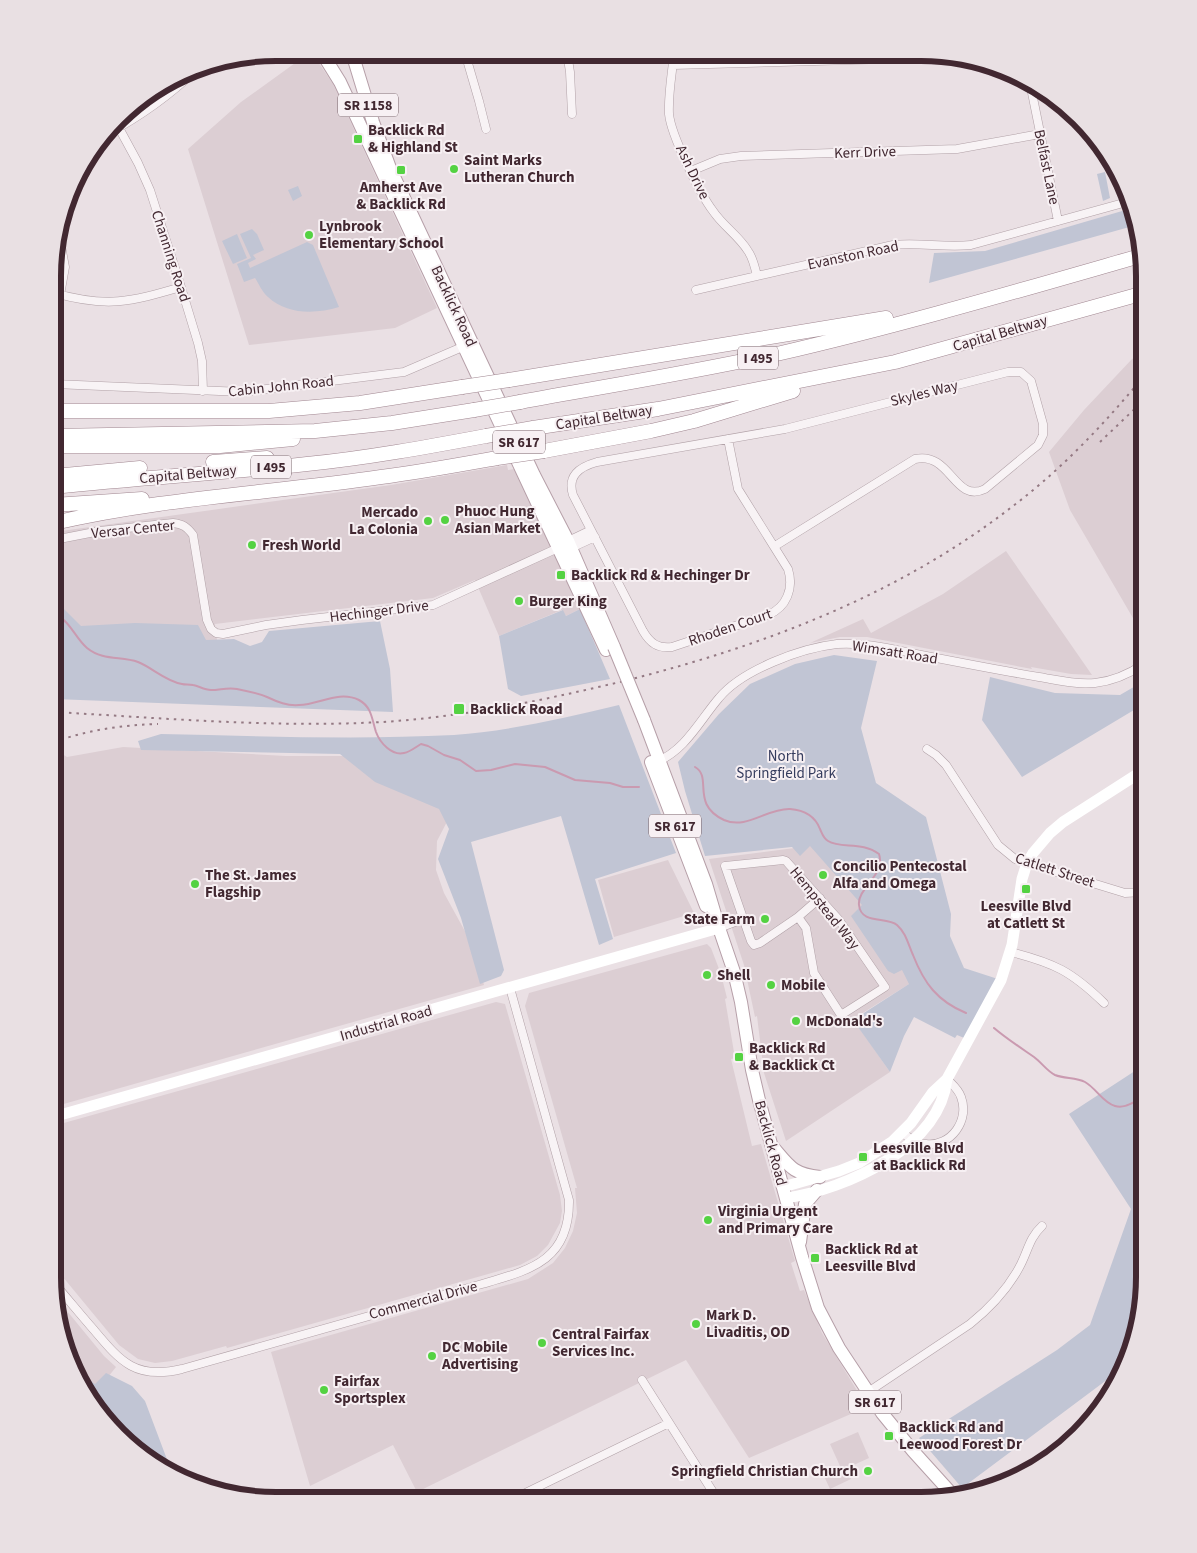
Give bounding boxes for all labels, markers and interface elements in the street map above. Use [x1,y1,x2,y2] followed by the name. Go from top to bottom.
[338,94,398,116] road number: SR 1158
[368,120,458,158] place label: Backlick Rd & Highland St
[1028,128,1065,207] street label: Belfast Lane
[352,133,364,145] marker: Backlick Rd & Highland St
[670,141,715,203] street label: Ash Drive
[834,141,896,164] street label: Kerr Drive
[464,150,574,188] place label: Saint Marks Lutheran Church
[448,163,460,175] marker: Saint Marks Lutheran Church
[395,164,407,176] marker: Amherst Ave & Backlick Rd
[356,177,446,215] place label: Amherst Ave & Backlick Rd
[146,208,195,305] street label: Channing Road
[319,216,444,254] place label: Lynbrook Elementary School
[303,229,315,241] marker: Lynbrook Elementary School
[806,236,901,275] street label: Evanston Road
[426,262,482,350] street label: Backlick Road
[950,310,1050,357] street label: Capital Beltway
[738,346,778,369] road number: I 495
[227,371,335,402] street label: Cabin John Road
[888,375,960,412] street label: Skyles Way
[554,399,654,436] street label: Capital Beltway
[493,431,545,454] road number: SR 617
[251,456,291,478] road number: I 495
[138,460,238,489] street label: Capital Beltway
[454,501,541,539] place label: Phuoc Hung Asian Market
[349,502,418,540] place label: Mercado La Colonia
[439,514,451,526] marker: Phuoc Hung Asian Market
[90,515,177,544] street label: Versar Center
[422,515,434,527] marker: Mercado La Colonia
[262,535,341,556] place label: Fresh World
[246,539,258,551] marker: Fresh World
[571,565,750,586] place label: Backlick Rd & Hechinger Dr
[555,569,567,581] marker: Backlick Rd & Hechinger Dr
[529,591,607,612] place label: Burger King
[328,595,430,628] street label: Hechinger Drive
[513,595,525,607] marker: Burger King
[686,603,775,652] street label: Rhoden Court
[851,635,939,670] street label: Wimsatt Road
[470,699,563,720] place label: Backlick Road
[452,702,466,716] marker: Backlick Road
[736,746,836,784] park label: North Springfield Park
[649,814,701,838] road number: SR 617
[1012,848,1097,893] street label: Catlett Street
[832,856,967,894] place label: Concilio Pentecostal Alfa and Omega
[785,862,865,954] street label: Hempstead Way
[205,865,297,903] place label: The St. James Flagship
[817,869,829,881] marker: Concilio Pentecostal Alfa and Omega
[189,878,201,890] marker: The St. James Flagship
[1020,883,1032,895] marker: Leesville Blvd at Catlett St
[981,896,1071,934] place label: Leesville Blvd at Catlett St
[684,909,755,930] place label: State Farm
[759,913,771,925] marker: State Farm
[717,965,751,986] place label: Shell
[701,969,713,981] marker: Shell
[781,975,826,996] place label: Mobile
[765,979,777,991] marker: Mobile
[338,1000,435,1047] street label: Industrial Road
[806,1011,883,1032] place label: McDonald's
[790,1015,802,1027] marker: McDonald's
[749,1038,835,1076] place label: Backlick Rd & Backlick Ct
[733,1051,745,1063] marker: Backlick Rd & Backlick Ct
[749,1098,792,1188] street label: Backlick Road
[873,1138,966,1176] place label: Leesville Blvd at Backlick Rd
[857,1151,869,1163] marker: Leesville Blvd at Backlick Rd
[717,1201,833,1239] place label: Virginia Urgent and Primary Care
[702,1214,714,1226] marker: Virginia Urgent and Primary Care
[825,1239,918,1277] place label: Backlick Rd at Leesville Blvd
[809,1252,821,1264] marker: Backlick Rd at Leesville Blvd
[367,1276,480,1325] street label: Commercial Drive
[706,1305,790,1343] place label: Mark D. Livaditis, OD
[690,1318,702,1330] marker: Mark D. Livaditis, OD
[552,1324,650,1362] place label: Central Fairfax Services Inc.
[441,1337,518,1375] place label: DC Mobile Advertising
[536,1337,548,1349] marker: Central Fairfax Services Inc.
[426,1350,438,1362] marker: DC Mobile Advertising
[334,1371,406,1409] place label: Fairfax Sportsplex
[318,1384,330,1396] marker: Fairfax Sportsplex
[849,1390,901,1414] road number: SR 617
[899,1417,1022,1455] place label: Backlick Rd and Leewood Forest Dr
[883,1430,895,1442] marker: Backlick Rd and Leewood Forest Dr
[671,1461,858,1482] place label: Springfield Christian Church
[862,1465,874,1477] marker: Springfield Christian Church

